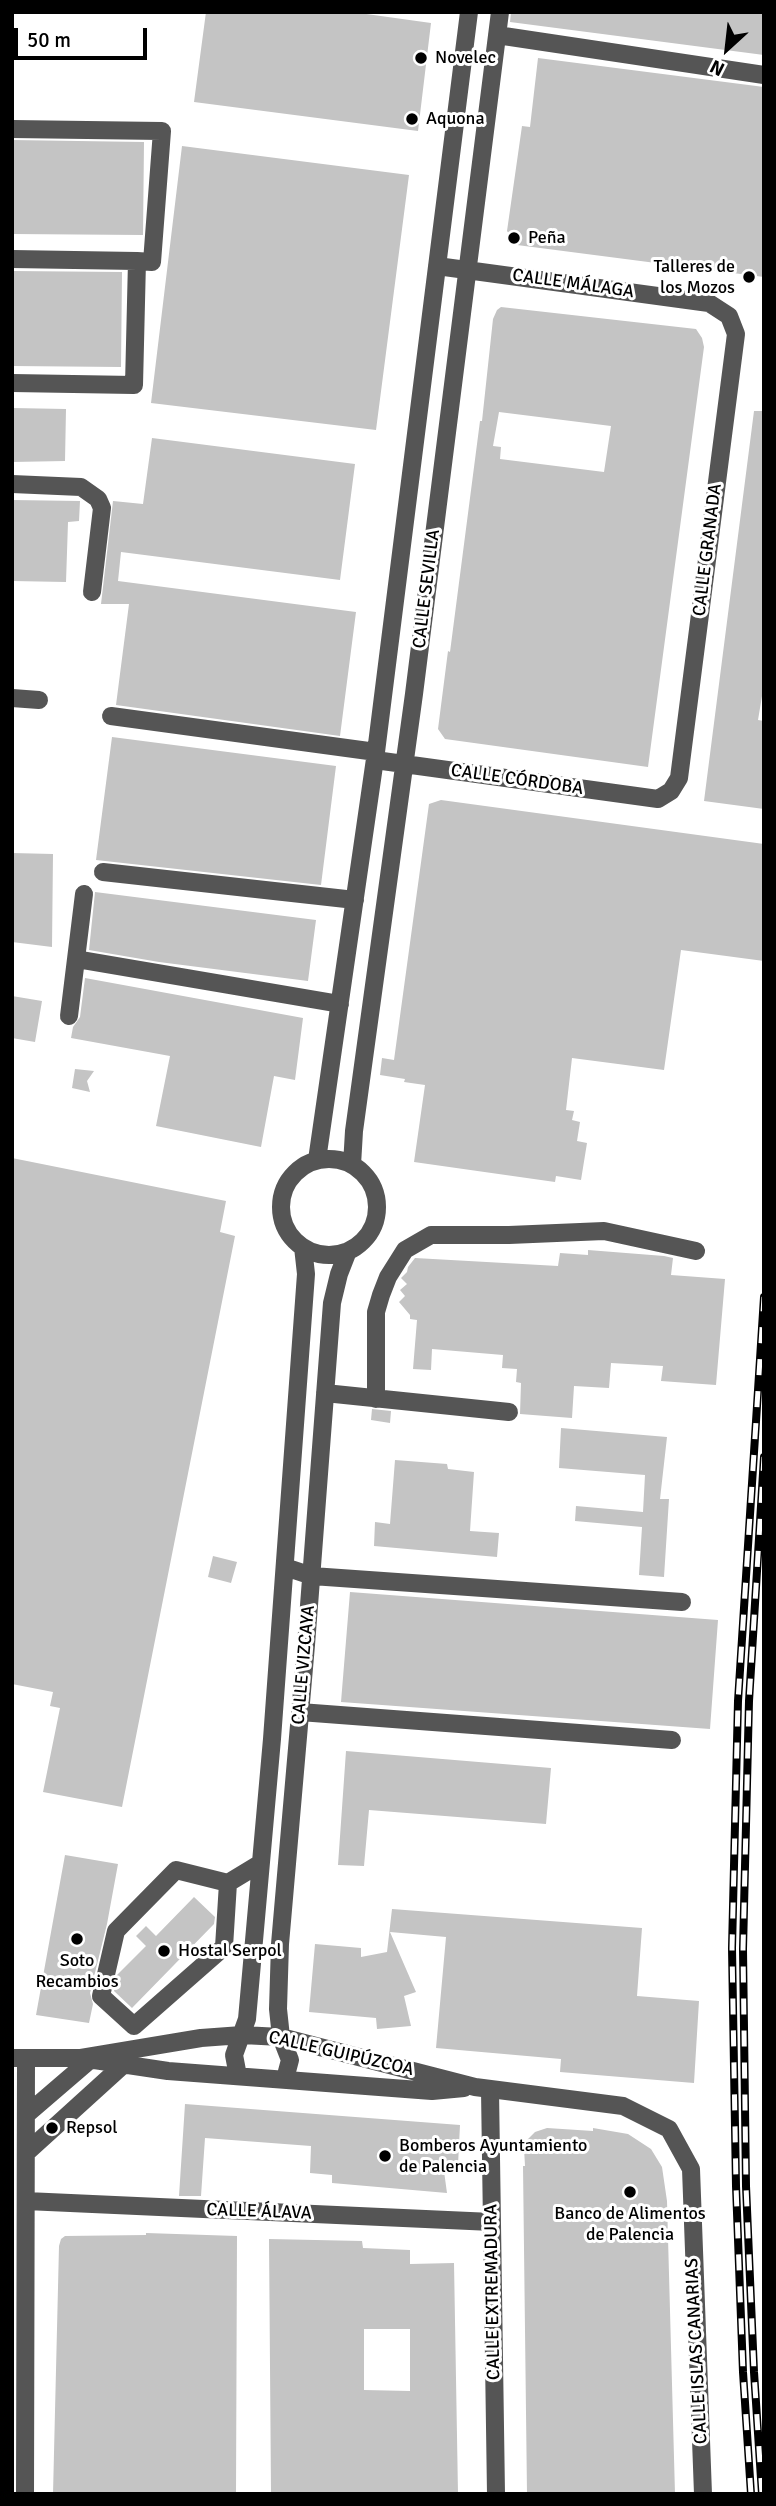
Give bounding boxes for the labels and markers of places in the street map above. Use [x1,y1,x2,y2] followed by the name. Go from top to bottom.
[435,47,496,69] place label: Novelec
[413,50,429,66] marker: Novelec
[426,108,485,130] place label: Aquona
[404,111,420,127] marker: Aquona
[528,227,566,249] place label: Peña
[506,230,522,246] marker: Peña
[653,256,735,298] place label: Talleres de los Mozos
[741,269,757,285] marker: Talleres de los Mozos
[69,1931,85,1947] marker: Soto Recambios
[178,1940,282,1962] place label: Hostal Serpol
[156,1943,172,1959] marker: Hostal Serpol
[35,1950,119,1993] place label: Soto Recambios
[66,2117,118,2139] place label: Repsol
[44,2120,60,2136] marker: Repsol
[399,2135,587,2178] place label: Bomberos Ayuntamiento de Palencia
[377,2148,393,2164] marker: Bomberos Ayuntamiento de Palencia
[622,2184,638,2200] marker: Banco de Alimentos de Palencia
[554,2203,706,2246] place label: Banco de Alimentos de Palencia

